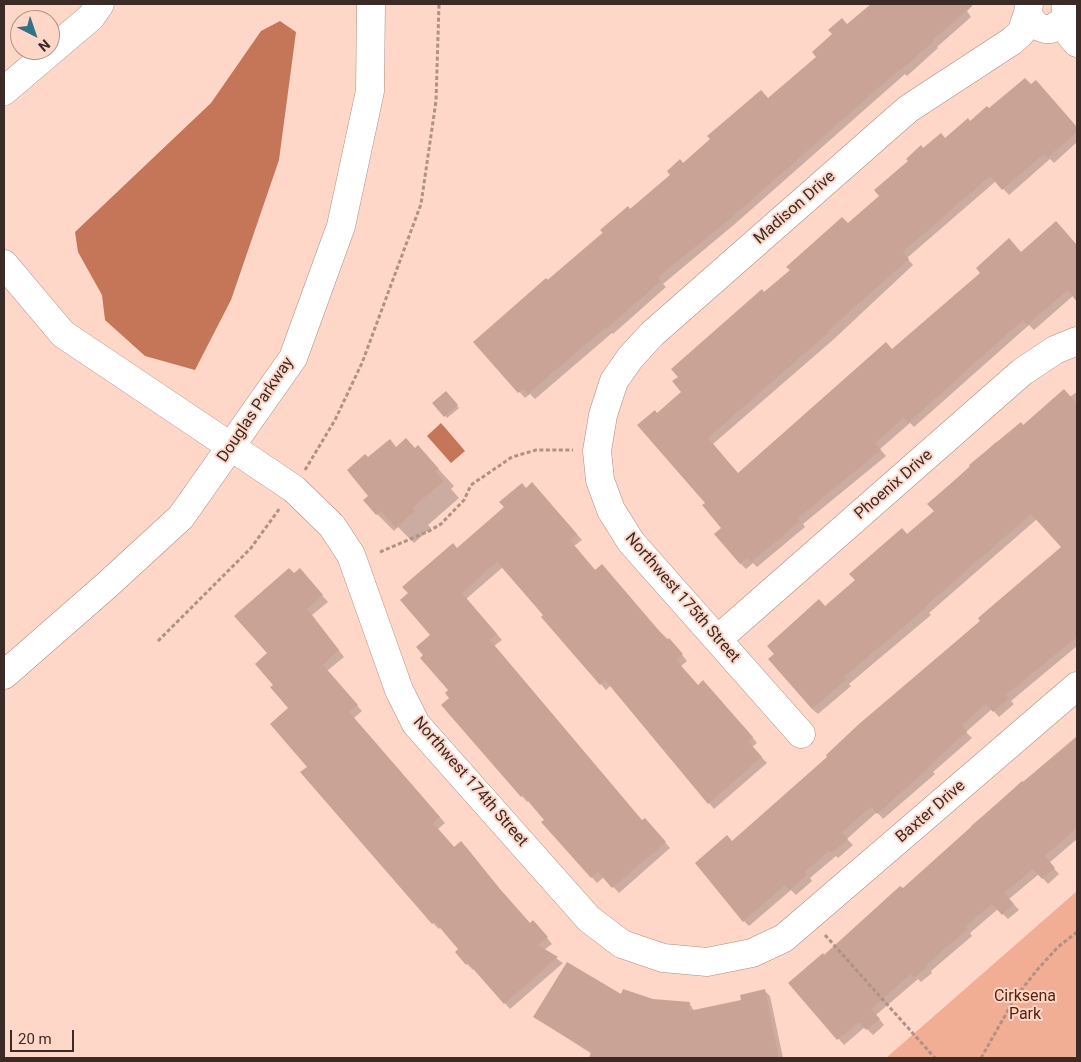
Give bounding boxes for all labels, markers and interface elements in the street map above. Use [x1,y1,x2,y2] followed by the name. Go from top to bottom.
[10,10,60,60] north arrow
[35,36,53,55] text: N
[750,167,840,249] street label: Madison Drive
[214,354,298,466] street label: Douglas Parkway
[851,446,937,524] street label: Phoenix Drive
[620,529,744,667] street label: Northwest 175th Street
[408,713,532,851] street label: Northwest 174th Street
[892,777,970,847] street label: Baxter Drive
[994,987,1056,1025] park label: Cirksena Park
[12,1020,76,1052] scale bar
[18,1030,52,1048] text: 20 m

